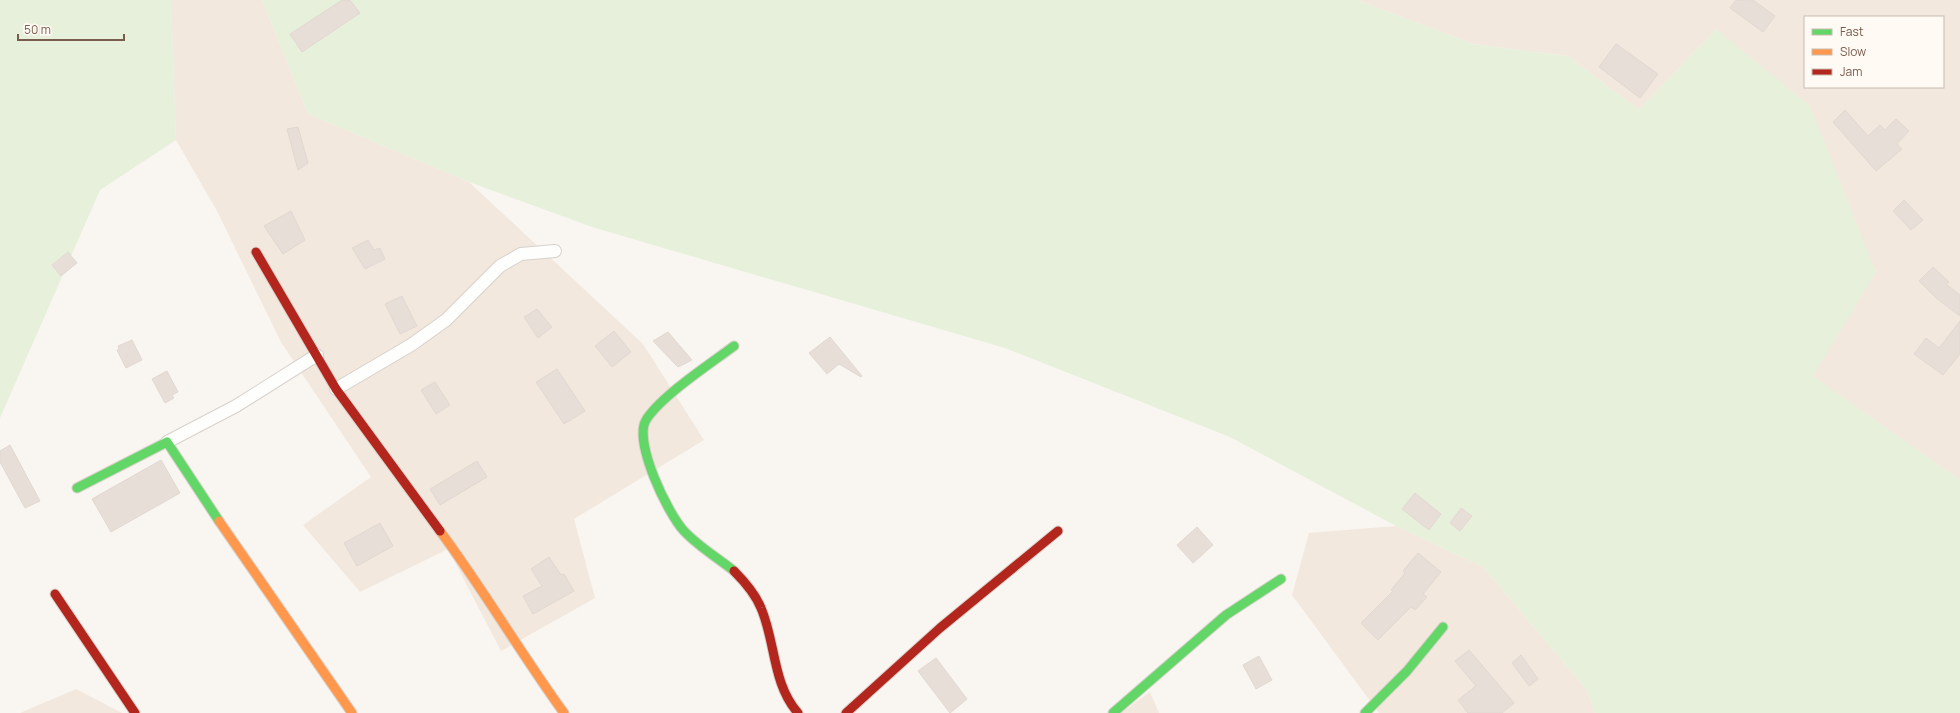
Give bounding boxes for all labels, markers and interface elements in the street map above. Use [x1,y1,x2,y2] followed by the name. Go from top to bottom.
[18,16,124,42] scale bar
[1804,16,1944,88] legend
[24,21,51,38] text: 50 m
[1840,23,1864,40] text: Fast
[1840,43,1866,60] text: Slow
[1840,63,1862,80] text: Jam

